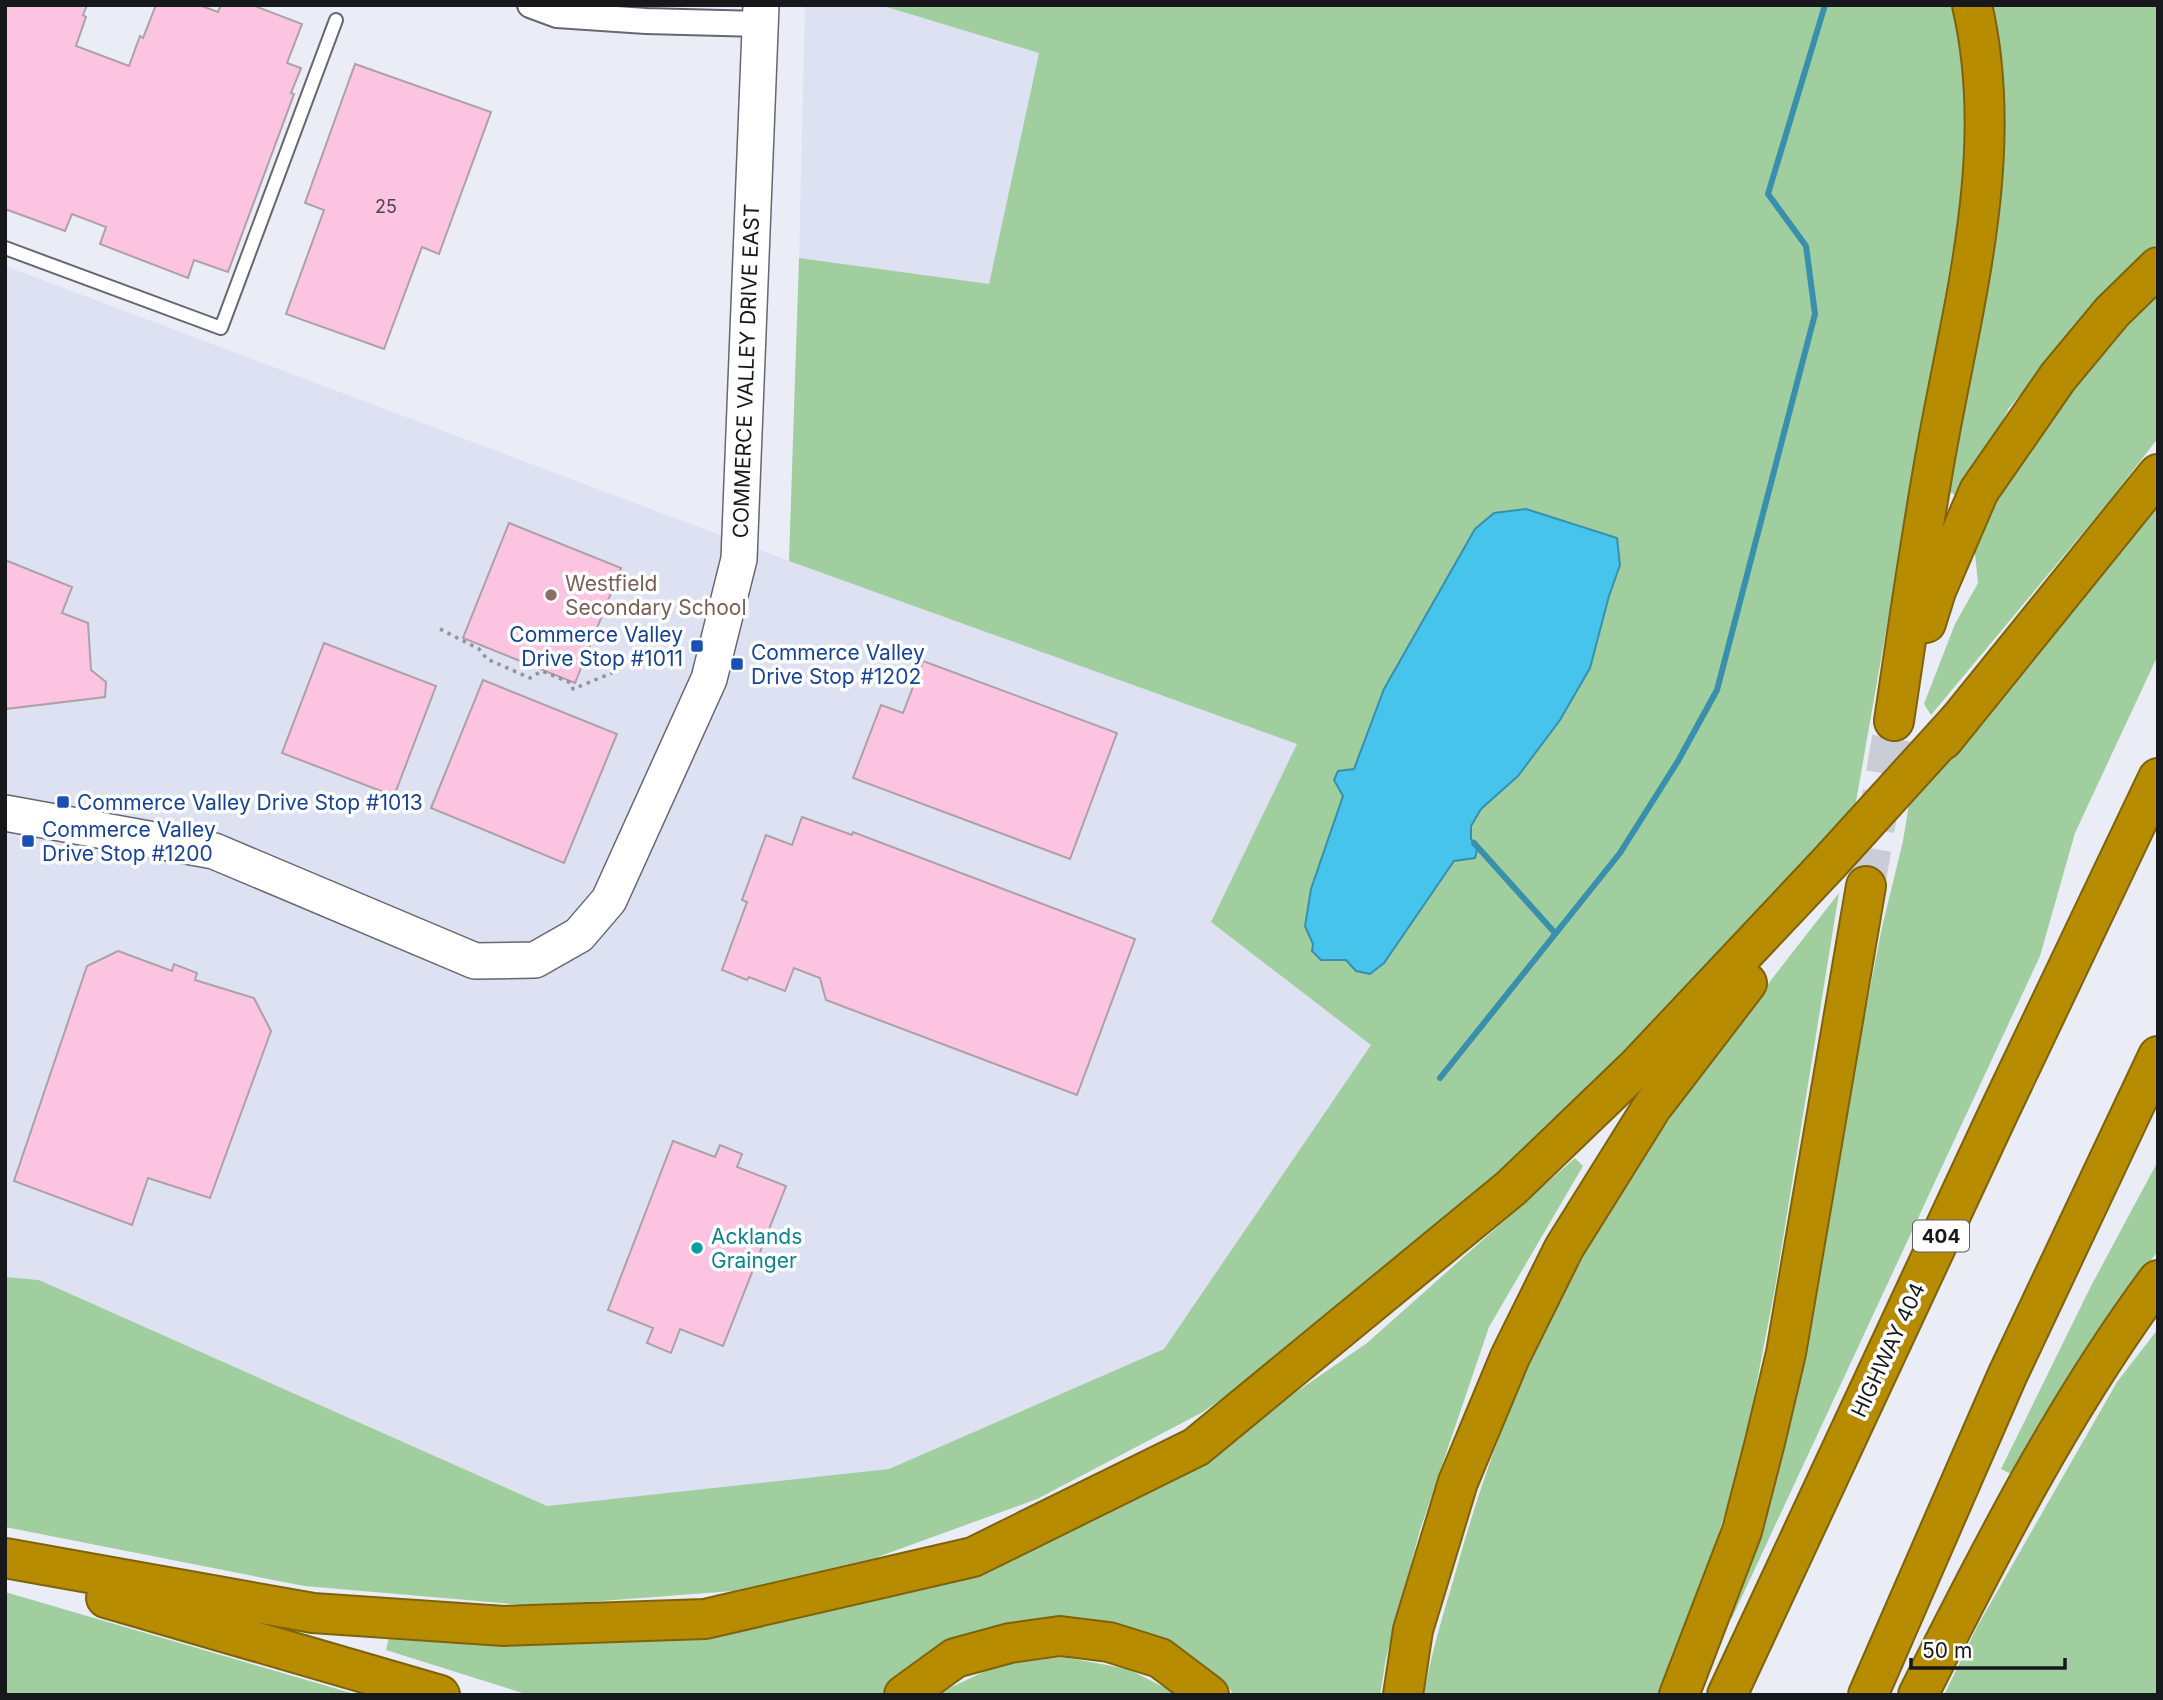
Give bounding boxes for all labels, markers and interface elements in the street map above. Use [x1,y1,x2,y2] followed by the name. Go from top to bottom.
[375,196,397,217] house number: 25
[728,203,764,539] street label: COMMERCE VALLEY DRIVE EAST
[565,571,746,620] place label: Westfield Secondary School
[543,587,559,603] marker: Westfield Secondary School
[509,622,683,671] place label: Commerce Valley Drive Stop #1011
[689,638,705,654] marker: Commerce Valley Drive Stop #1011
[751,640,925,689] place label: Commerce Valley Drive Stop #1202
[729,656,745,672] marker: Commerce Valley Drive Stop #1202
[77,790,423,815] place label: Commerce Valley Drive Stop #1013
[55,794,71,810] marker: Commerce Valley Drive Stop #1013
[42,817,216,866] place label: Commerce Valley Drive Stop #1200
[20,833,36,849] marker: Commerce Valley Drive Stop #1200
[1913,1220,1969,1252] road number: 404
[711,1224,802,1273] place label: Acklands Grainger
[689,1240,705,1256] marker: Acklands Grainger
[1846,1279,1930,1421] street label: HIGHWAY 404
[1911,1626,2065,1670] scale bar
[1922,1638,1972,1663] text: 50 m

